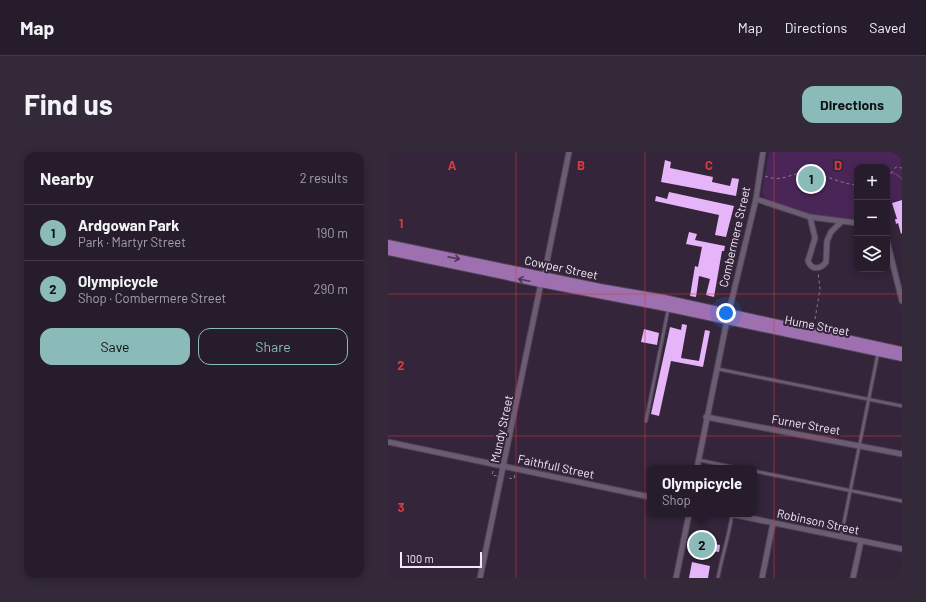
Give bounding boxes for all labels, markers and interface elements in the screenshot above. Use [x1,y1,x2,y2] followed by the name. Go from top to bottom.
[20,16,54,39] text: Map
[738,19,763,36] text: Map
[785,19,847,36] text: Directions
[869,19,906,36] text: Saved
[802,86,902,123] button: Directions
[24,87,113,121] text: Find us
[448,157,457,173] text: A
[577,157,585,173] text: B
[705,157,713,173] text: C
[834,157,842,173] text: D
[798,164,824,194] pin: 1
[854,164,890,272] map controls
[854,164,890,200] button: +
[40,168,94,188] text: Nearby
[300,170,348,186] text: 2 results
[716,185,752,289] street label: Combermere Street
[854,200,890,236] button: −
[399,215,403,231] text: 1
[78,216,179,234] text: Ardgowan Park
[51,225,55,241] text: 1
[316,225,348,241] text: 190 m
[78,234,186,250] text: Park · Martyr Street
[854,236,890,272] button: layers
[523,252,599,282] street label: Cowper Street
[447,254,460,262] one-way arrow
[78,272,158,290] text: Olympicycle
[518,275,531,283] one-way arrow
[49,281,57,297] text: 2
[314,281,348,297] text: 290 m
[78,290,226,306] text: Shop · Combermere Street
[716,303,736,323] your location
[784,312,851,338] street label: Hume Street
[40,328,190,365] button: Save
[198,328,348,365] button: Share
[397,357,405,373] text: 2
[487,394,515,464] street label: Mundy Street
[771,411,842,437] street label: Furner Street
[517,451,596,481] street label: Faithfull Street
[647,465,757,517] popup
[662,474,742,492] text: Olympicycle
[662,492,691,508] text: Shop
[397,499,405,515] text: 3
[776,505,861,537] street label: Robinson Street
[689,530,715,560] pin: 2
[400,550,482,569] scale bar
[406,552,434,565] text: 100 m

